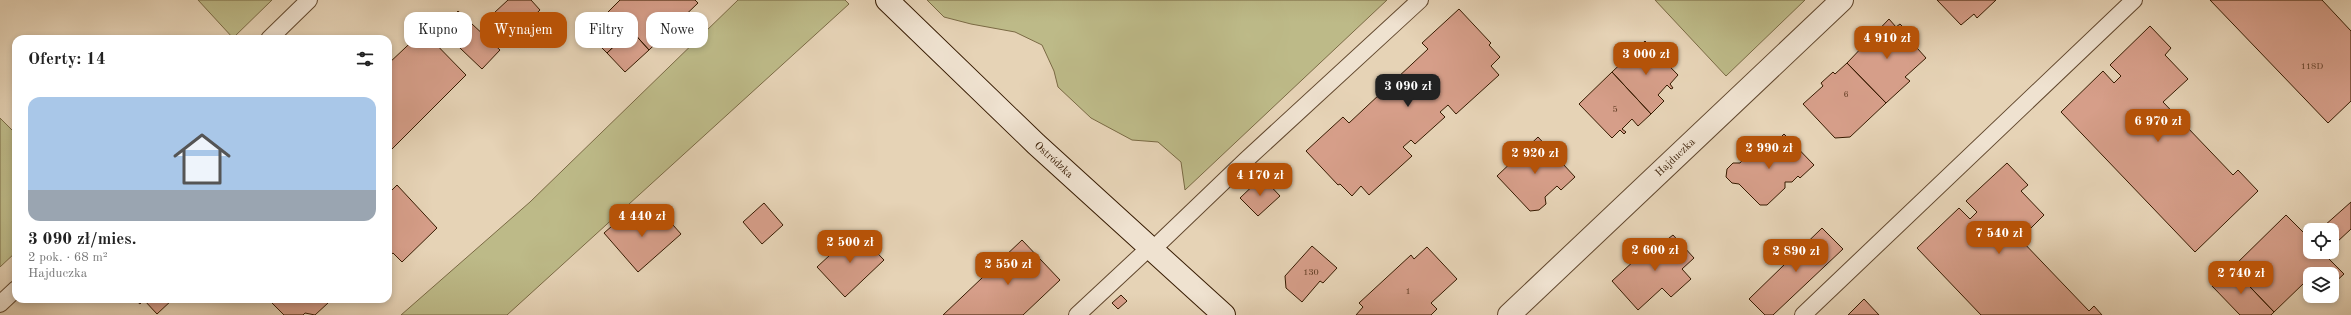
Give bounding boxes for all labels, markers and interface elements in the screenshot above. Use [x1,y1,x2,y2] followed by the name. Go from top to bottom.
[404,12,472,48] chip: Kupno
[480,12,567,48] chip: Wynajem
[575,12,638,48] chip: Filtry
[646,12,708,48] chip: Nowe
[1846,26,1928,60] pin: 4 910 zł
[1863,32,1911,45] text: 4 910 zł
[1605,42,1687,76] pin: 3 000 zł
[354,48,376,70] icon: filters
[1622,48,1670,61] text: 3 000 zł
[28,51,106,68] text: Oferty: 14
[2301,62,2323,71] house number: 118D
[1367,74,1449,108] pin: 3 090 zł
[1384,80,1432,93] text: 3 090 zł
[1843,90,1849,99] house number: 6
[1612,105,1618,114] house number: 5
[2117,109,2199,143] pin: 6 970 zł
[2134,115,2182,128] text: 6 970 zł
[166,123,238,195] icon: home
[1653,136,1698,179] street label: Hajduczka
[1728,136,1810,170] pin: 2 990 zł
[1032,140,1076,181] street label: Ostródzka
[1494,141,1576,175] pin: 2 920 zł
[1745,142,1793,155] text: 2 990 zł
[1511,147,1559,160] text: 2 920 zł
[1219,163,1301,197] pin: 4 170 zł
[1236,169,1284,182] text: 4 170 zł
[601,204,683,238] pin: 4 440 zł
[618,210,666,223] text: 4 440 zł
[1958,221,2040,255] pin: 7 540 zł
[2303,223,2339,303] map controls
[2303,223,2339,259] button: locate
[1975,227,2023,240] text: 7 540 zł
[809,230,891,264] pin: 2 500 zł
[28,231,136,248] text: 3 090 zł/mies.
[826,236,874,249] text: 2 500 zł
[1614,238,1696,272] pin: 2 600 zł
[1755,239,1837,273] pin: 2 890 zł
[1631,244,1679,257] text: 2 600 zł
[1772,245,1820,258] text: 2 890 zł
[28,251,108,264] text: 2 pok. · 68 m²
[967,252,1049,286] pin: 2 550 zł
[984,258,1032,271] text: 2 550 zł
[2200,261,2282,295] pin: 2 740 zł
[28,267,87,280] text: Hajduczka
[2217,267,2265,280] text: 2 740 zł
[2303,267,2339,303] button: layers
[1303,268,1319,277] house number: 130
[1405,287,1411,296] house number: 1

